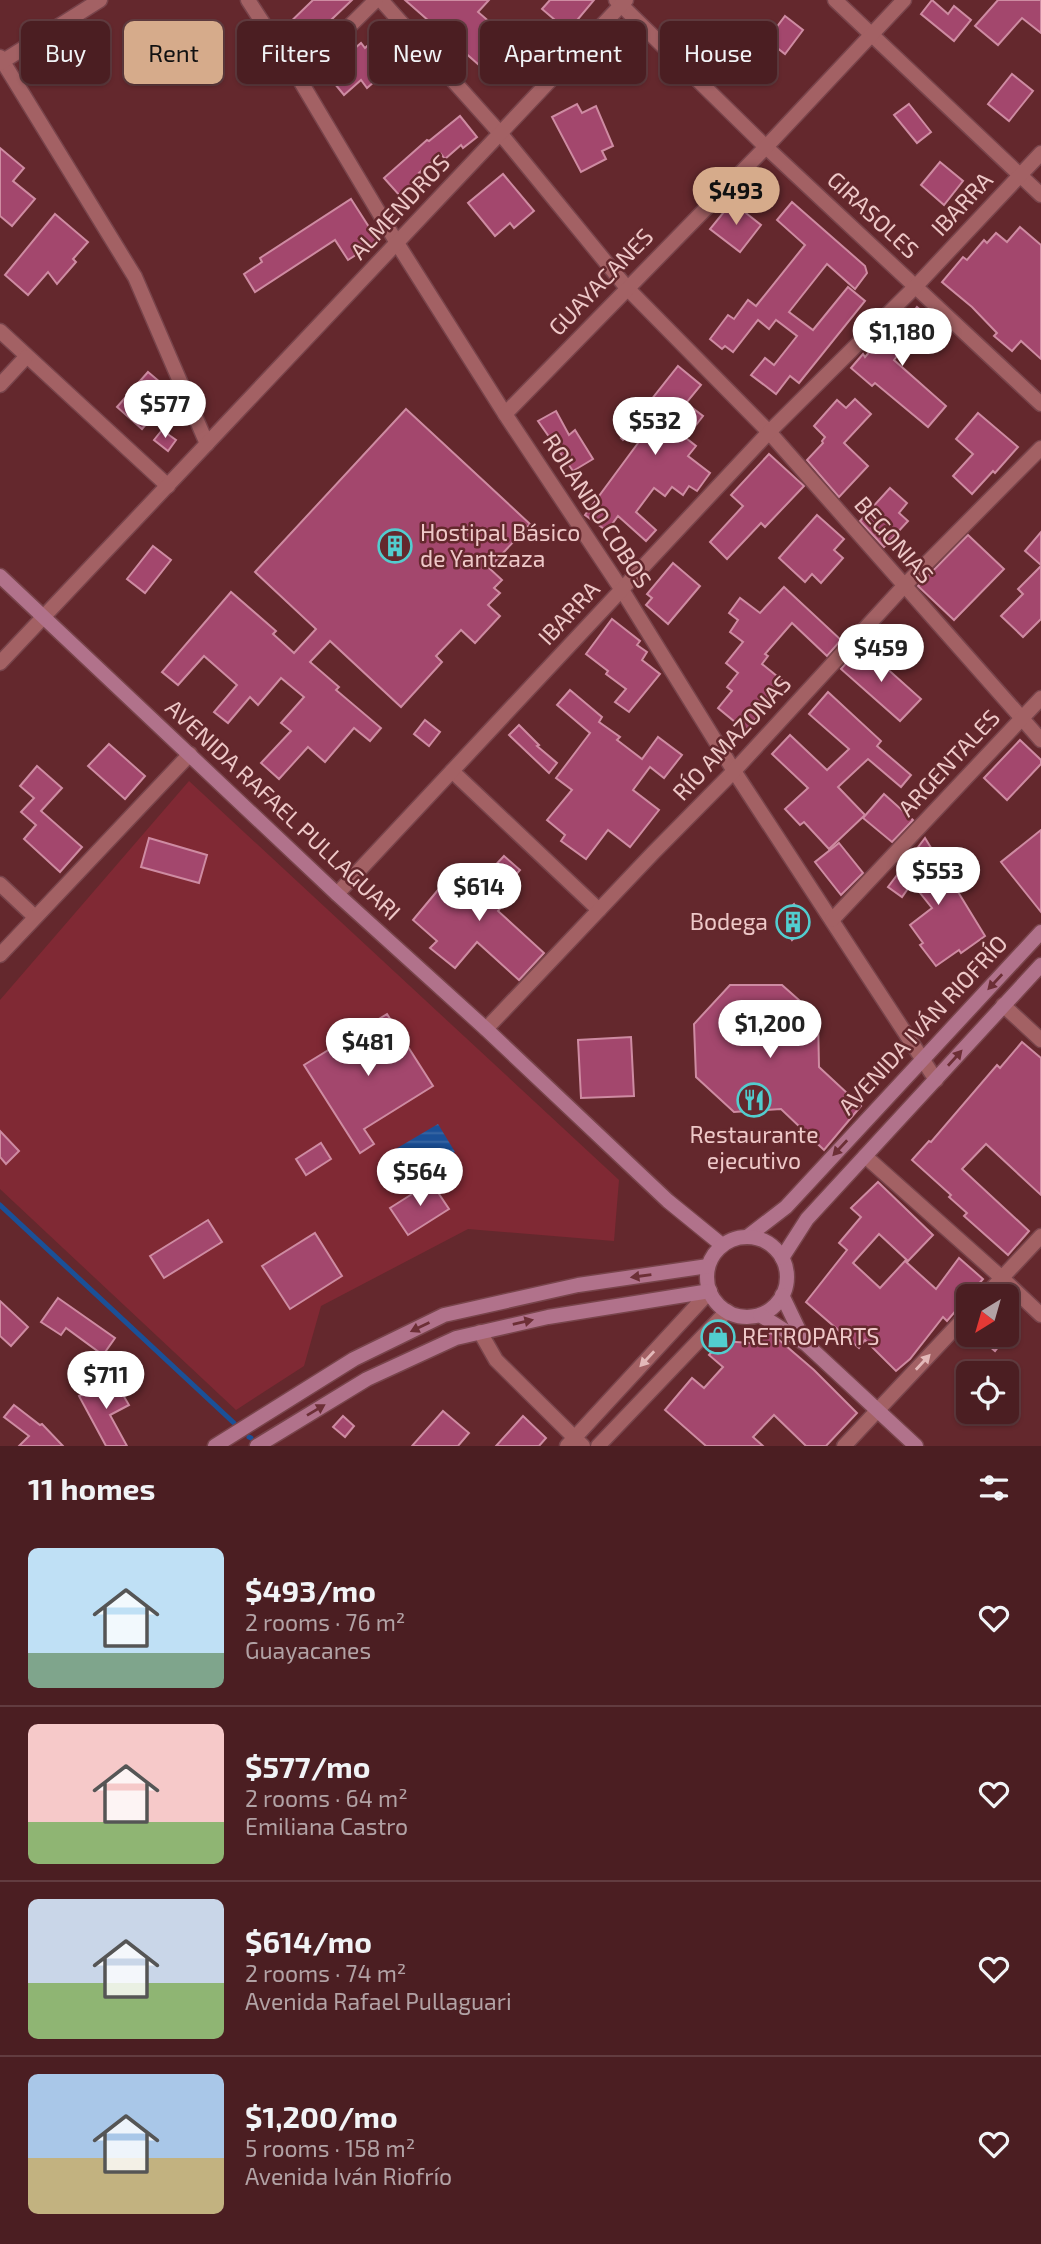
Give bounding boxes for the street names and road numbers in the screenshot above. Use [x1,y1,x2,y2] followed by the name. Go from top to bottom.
[344,148,455,265] street label: ALMENDROS
[822,165,925,264] street label: GIRASOLES
[925,165,998,241] street label: IBARRA
[542,222,658,341] street label: GUAYACANES
[538,428,658,593] street label: ROLANDO COBOS
[849,490,940,589] street label: BEGONIAS
[532,574,605,650] street label: IBARRA
[666,669,796,806] street label: RÍO AMAZONAS
[160,693,407,926] street label: AVENIDA RAFAEL PULLAGUARI
[892,703,1005,822] street label: ARGENTALES
[832,929,1013,1120] street label: AVENIDA IVÁN RIOFRÍO

